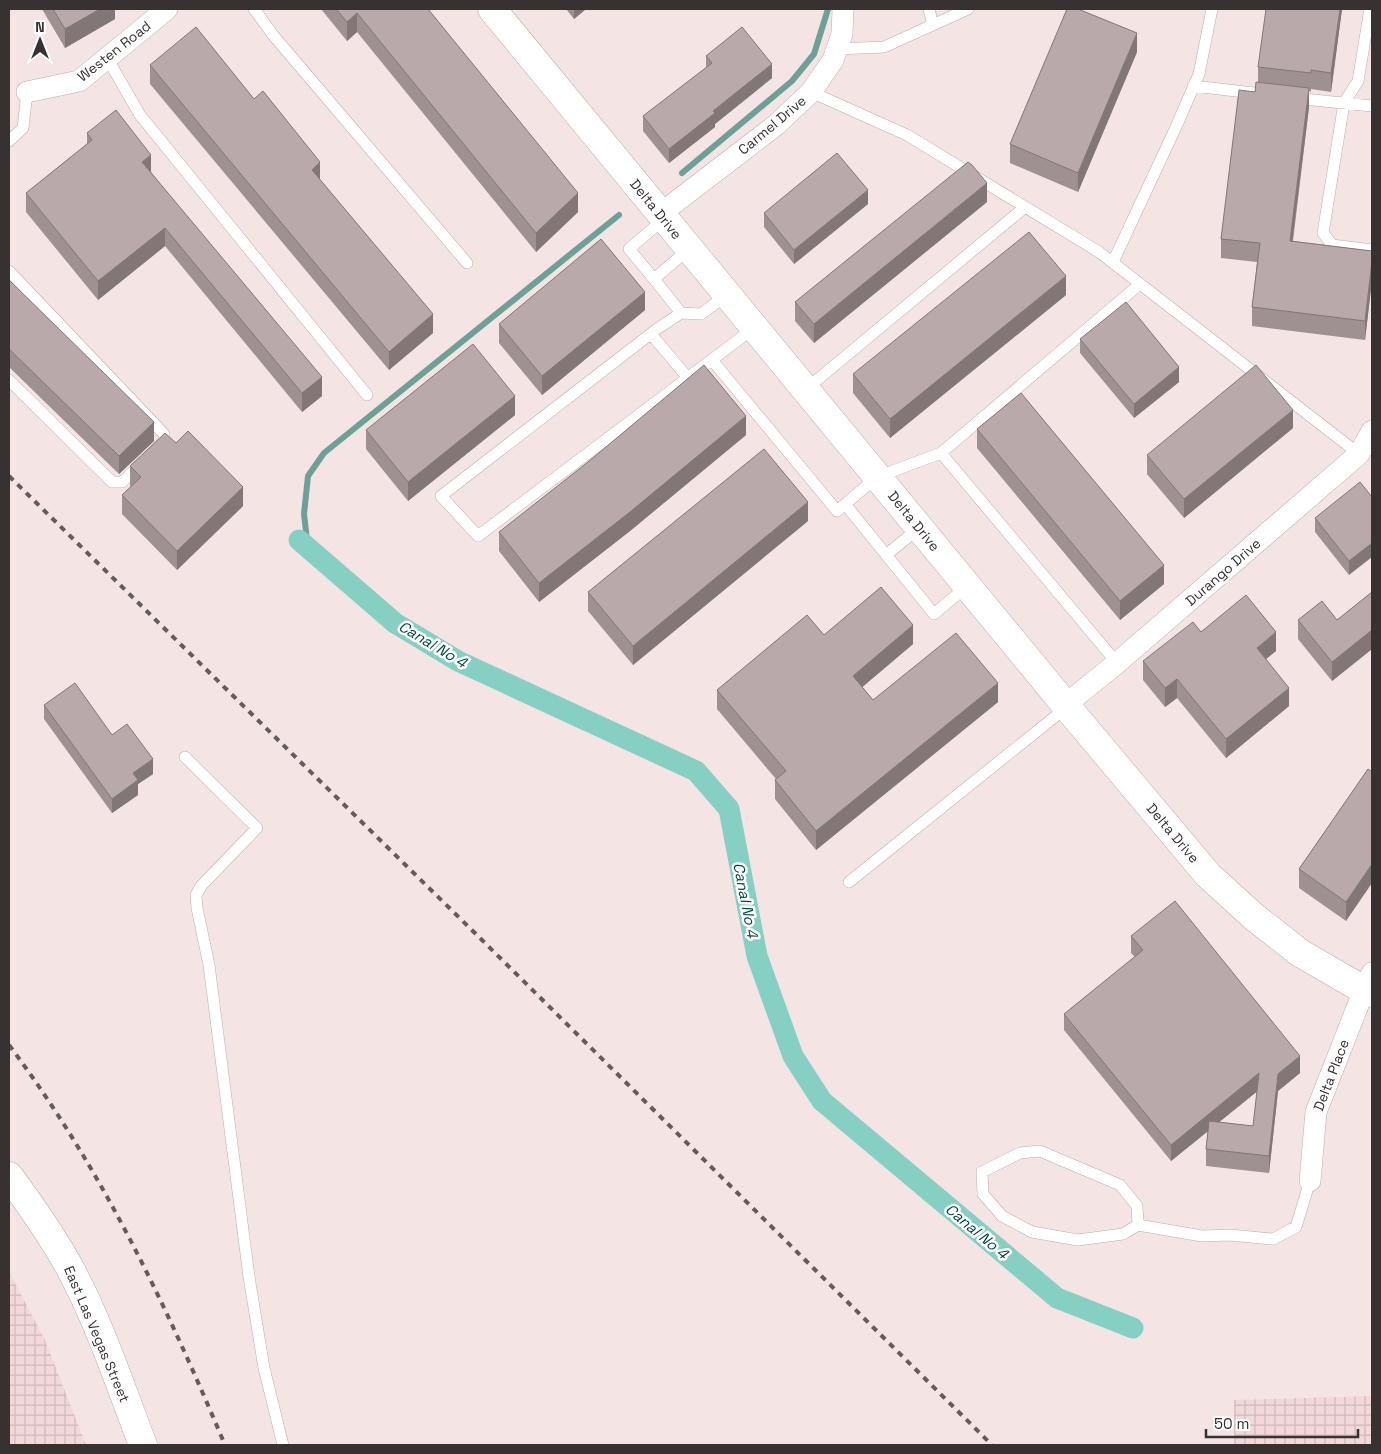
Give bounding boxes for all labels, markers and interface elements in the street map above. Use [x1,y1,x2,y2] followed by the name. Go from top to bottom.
[15,15,65,65] north arrow
[74,17,154,85] street label: Westen Road
[35,18,45,36] text: N
[734,91,810,159] street label: Carmel Drive
[626,175,686,243] street label: Delta Drive
[884,487,944,555] street label: Delta Drive
[1182,534,1264,610] street label: Durango Drive
[396,616,471,672] water label: Canal No 4
[1143,799,1203,867] street label: Delta Drive
[729,861,763,940] water label: Canal No 4
[1309,1037,1353,1113] street label: Delta Place
[942,1199,1013,1263] water label: Canal No 4
[60,1263,134,1405] street label: East Las Vegas Street
[1206,1406,1358,1438] scale bar
[1214,1414,1249,1433] text: 50 m

